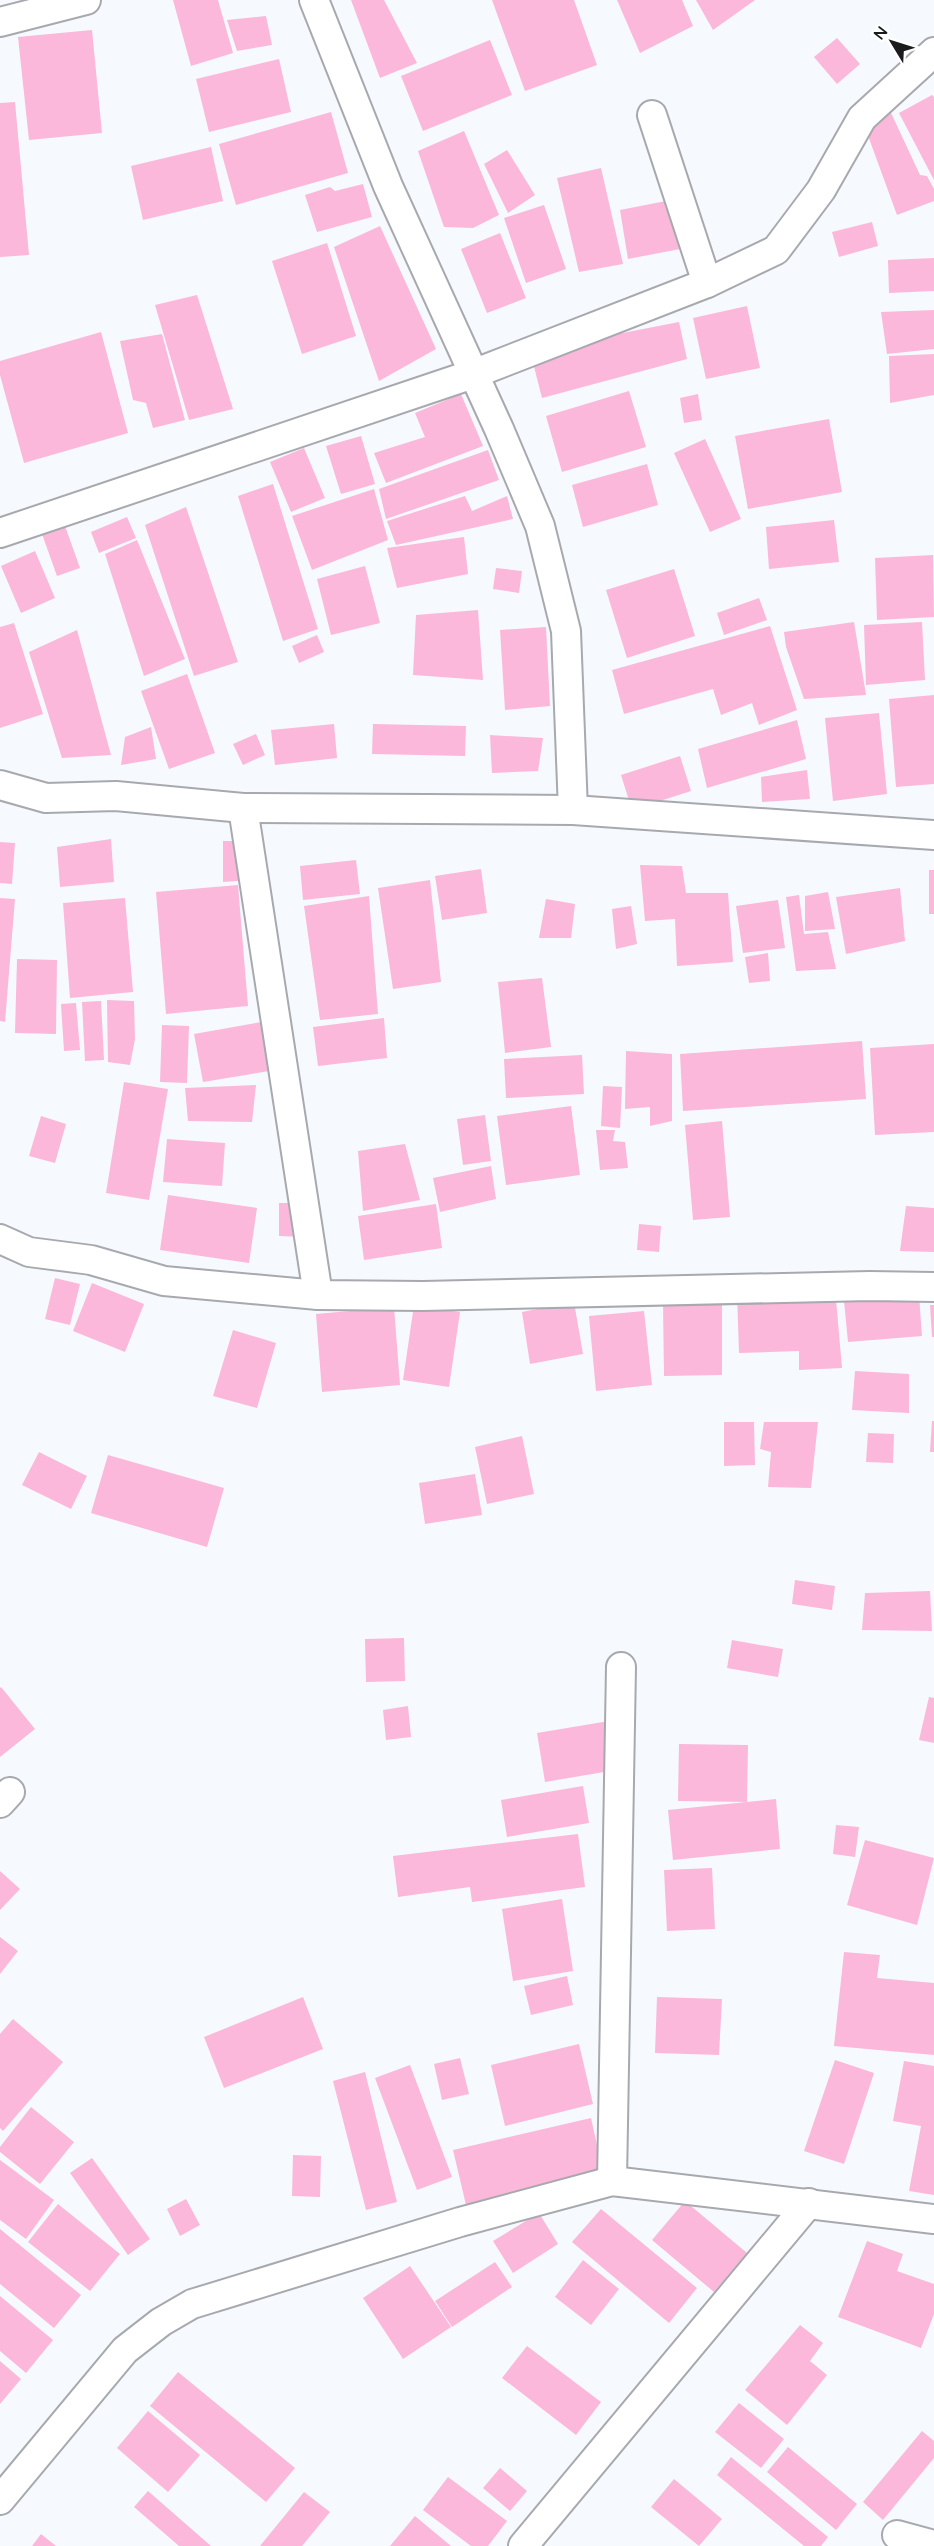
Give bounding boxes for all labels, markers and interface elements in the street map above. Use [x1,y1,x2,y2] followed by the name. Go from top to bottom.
[862,12,922,72] north arrow
[869,22,892,44] text: N

